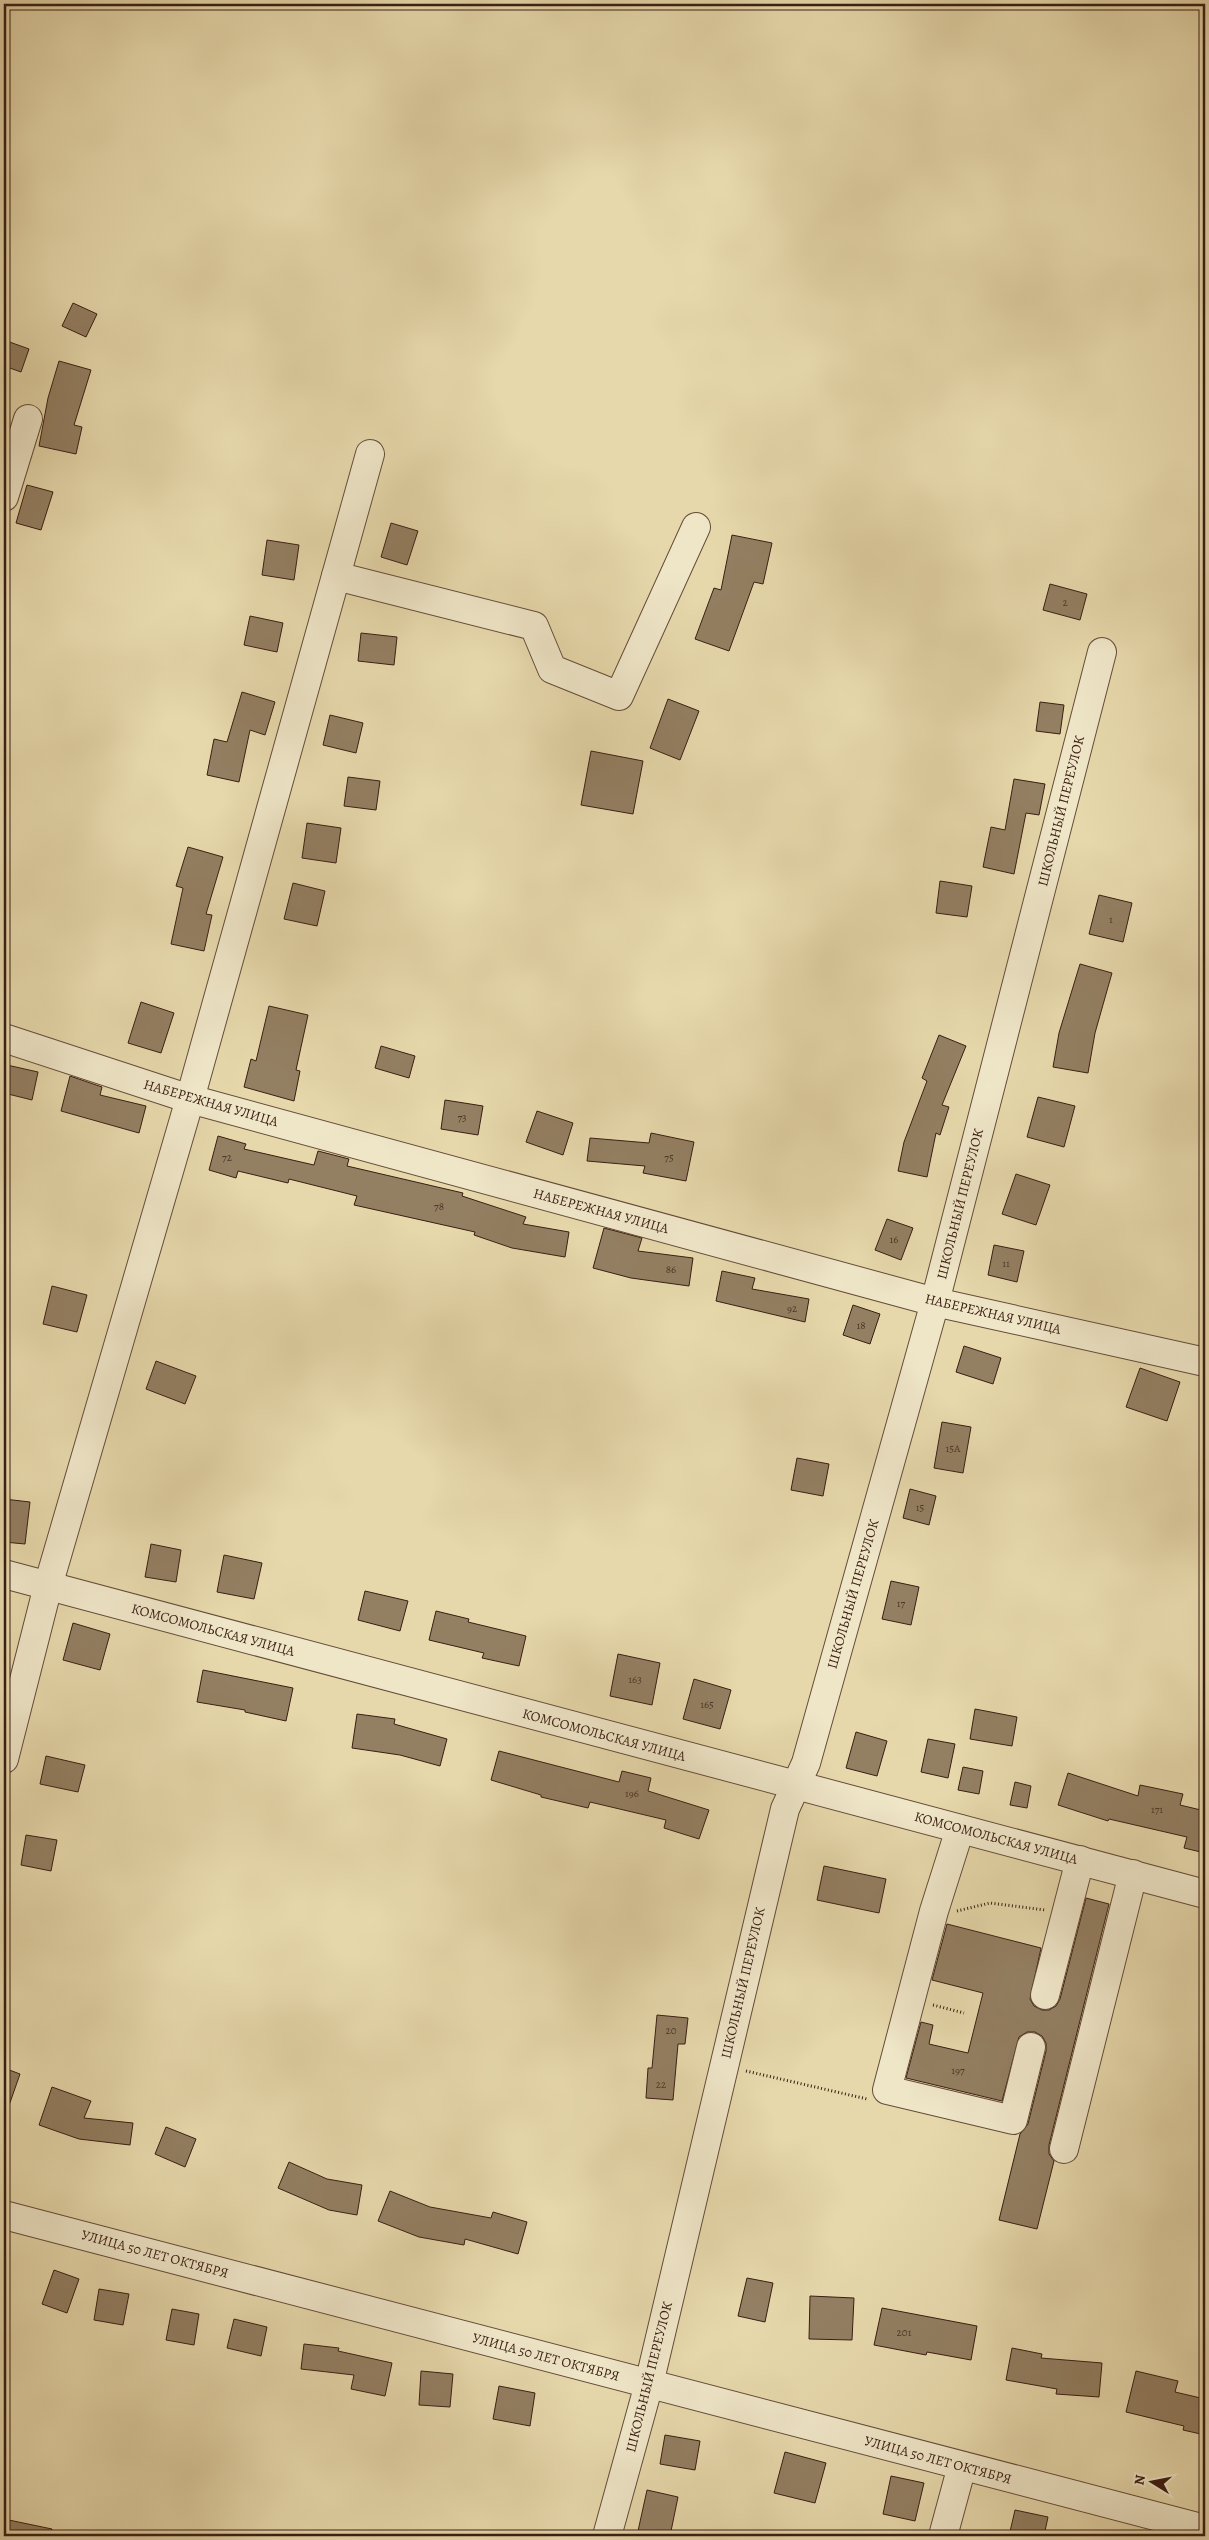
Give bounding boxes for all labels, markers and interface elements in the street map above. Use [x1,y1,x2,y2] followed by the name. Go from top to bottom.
[1062,595,1068,610] house number: 2
[1033,734,1089,888] street label: ШКОЛЬНЫЙ ПЕРЕУЛОК
[1109,912,1113,927] house number: 1
[141,1075,281,1132] street label: НАБЕРЕЖНАЯ УЛИЦА
[457,1110,467,1125] house number: 73
[932,1127,988,1281] street label: ШКОЛЬНЫЙ ПЕРЕУЛОК
[222,1150,232,1165] house number: 72
[664,1150,674,1165] house number: 75
[531,1184,672,1238] street label: НАБЕРЕЖНАЯ УЛИЦА
[434,1199,444,1214] house number: 78
[890,1232,898,1247] house number: 16
[1002,1256,1010,1271] house number: 11
[666,1262,676,1277] house number: 86
[923,1289,1064,1339] street label: НАБЕРЕЖНАЯ УЛИЦА
[787,1301,797,1316] house number: 92
[856,1318,866,1333] house number: 18
[946,1441,961,1456] house number: 15А
[916,1500,925,1515] house number: 15
[823,1517,883,1671] street label: ШКОЛЬНЫЙ ПЕРЕУЛОК
[897,1596,906,1611] house number: 17
[129,1599,298,1661] street label: КОМСОМОЛЬСКАЯ УЛИЦА
[628,1672,642,1687] house number: 163
[700,1697,714,1712] house number: 165
[520,1704,689,1766] street label: КОМСОМОЛЬСКАЯ УЛИЦА
[625,1786,639,1801] house number: 196
[1151,1802,1163,1817] house number: 171
[912,1807,1081,1869] street label: КОМСОМОЛЬСКАЯ УЛИЦА
[716,1905,770,2061] street label: ШКОЛЬНЫЙ ПЕРЕУЛОК
[665,2023,677,2038] house number: 20
[951,2063,965,2078] house number: 197
[656,2077,666,2092] house number: 22
[79,2225,231,2283] street label: УЛИЦА 50 ЛЕТ ОКТЯБРЯ
[621,2300,677,2454] street label: ШКОЛЬНЫЙ ПЕРЕУЛОК
[897,2325,912,2340] house number: 201
[470,2328,622,2386] street label: УЛИЦА 50 ЛЕТ ОКТЯБРЯ
[862,2431,1014,2489] street label: УЛИЦА 50 ЛЕТ ОКТЯБРЯ
[1126,2458,1176,2508] north arrow
[1129,2473,1150,2487] text: N

